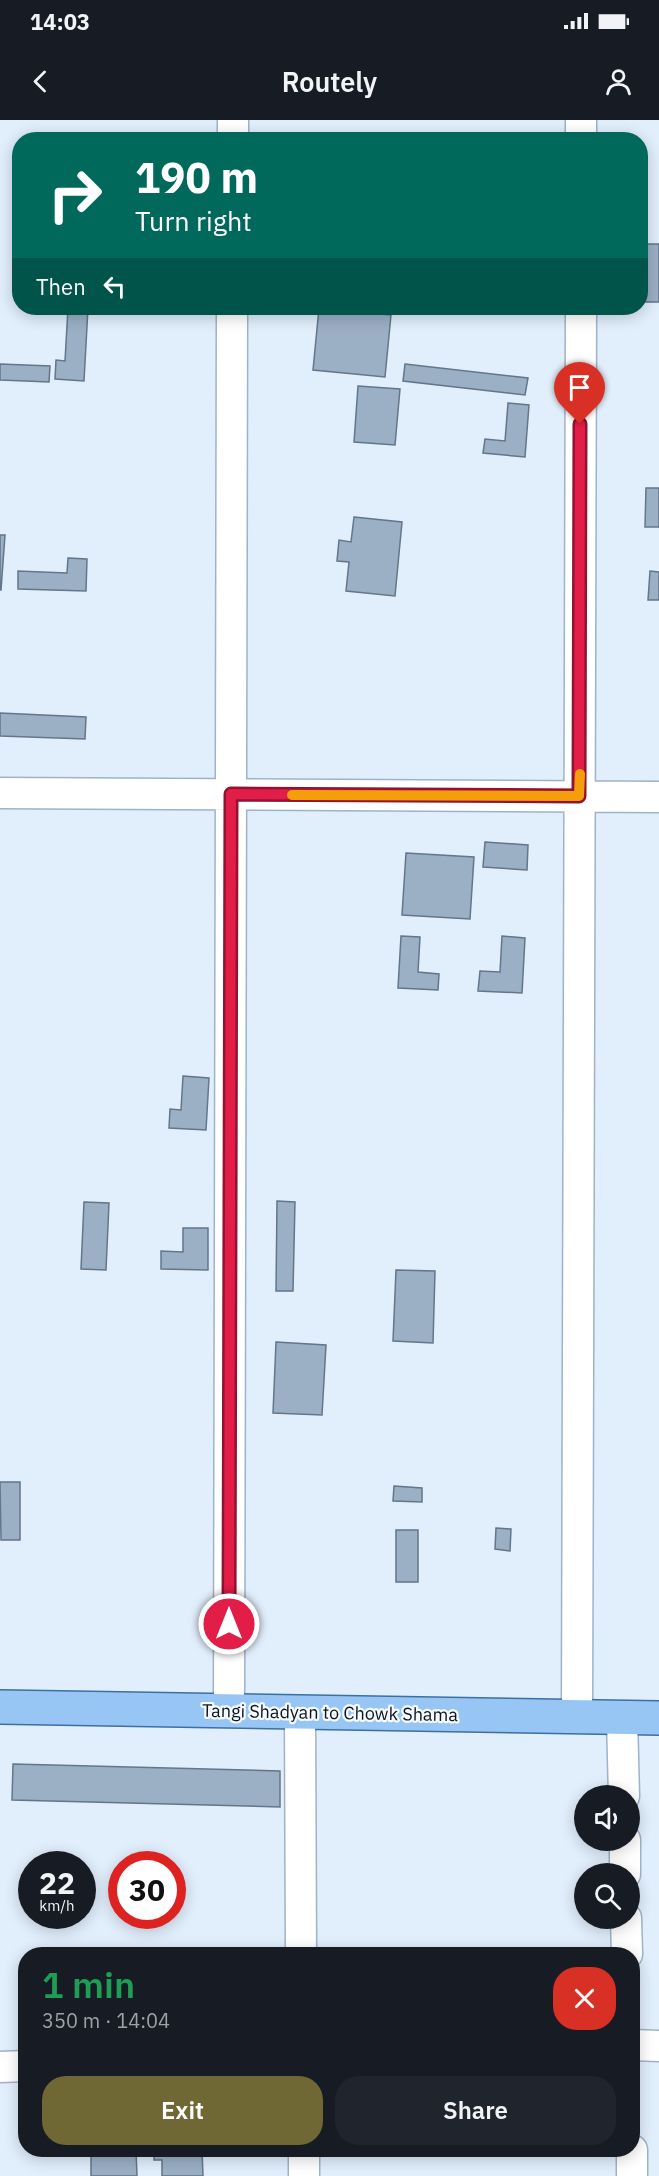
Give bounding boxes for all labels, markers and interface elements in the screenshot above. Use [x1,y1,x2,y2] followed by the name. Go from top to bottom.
[30,7,90,36] text: 14:03
[282,64,377,99] text: Routely
[24,65,57,98] icon: back
[602,65,635,98] icon: person
[135,150,258,205] text: 190 m
[36,156,114,234] icon: right
[135,203,252,238] text: Turn right
[98,270,131,303] icon: left
[36,272,86,301] text: Then
[554,362,605,424] pin
[563,371,596,404] icon: arrive
[197,1592,261,1656] position arrow
[202,1699,458,1726] street label: Tangi Shadyan to Chowk Shama
[574,1785,640,1929] map controls
[574,1785,640,1851] button: sound
[108,1851,186,1929] speed limit sign: 30
[39,1863,75,1902] text: 22
[574,1863,640,1929] button: search
[39,1896,75,1915] text: km/h
[42,1961,135,2008] text: 1 min
[553,1967,616,2030] button: close
[42,2007,170,2034] text: 350 m · 14:04
[42,2076,323,2145] button: Exit
[335,2076,616,2145] button: Share

